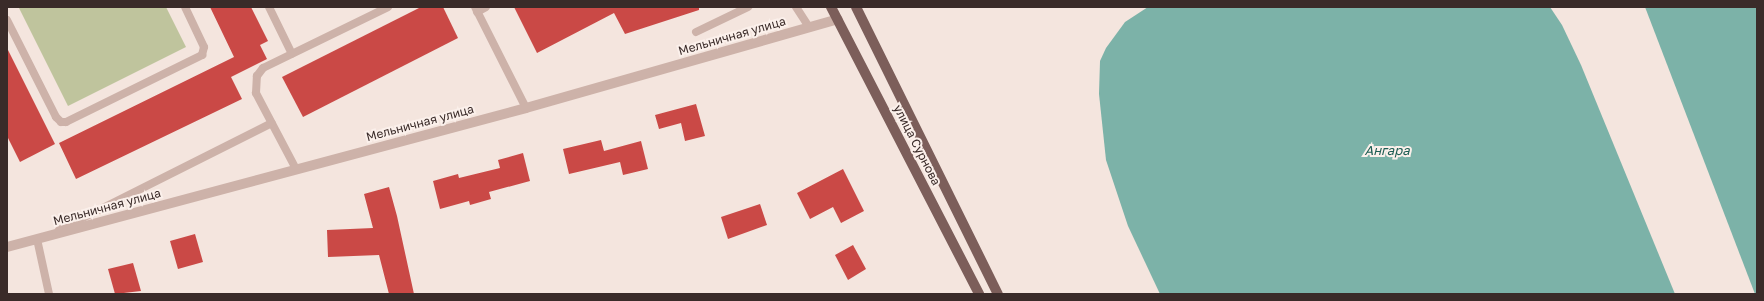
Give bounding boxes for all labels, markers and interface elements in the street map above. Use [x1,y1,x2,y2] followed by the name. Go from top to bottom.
[677,14,787,58] street label: Мельничная улица
[365,102,475,144] street label: Мельничная улица
[890,102,944,188] street label: улица Сурнова
[1364,142,1410,158] water label: Ангара
[52,186,162,228] street label: Мельничная улица

